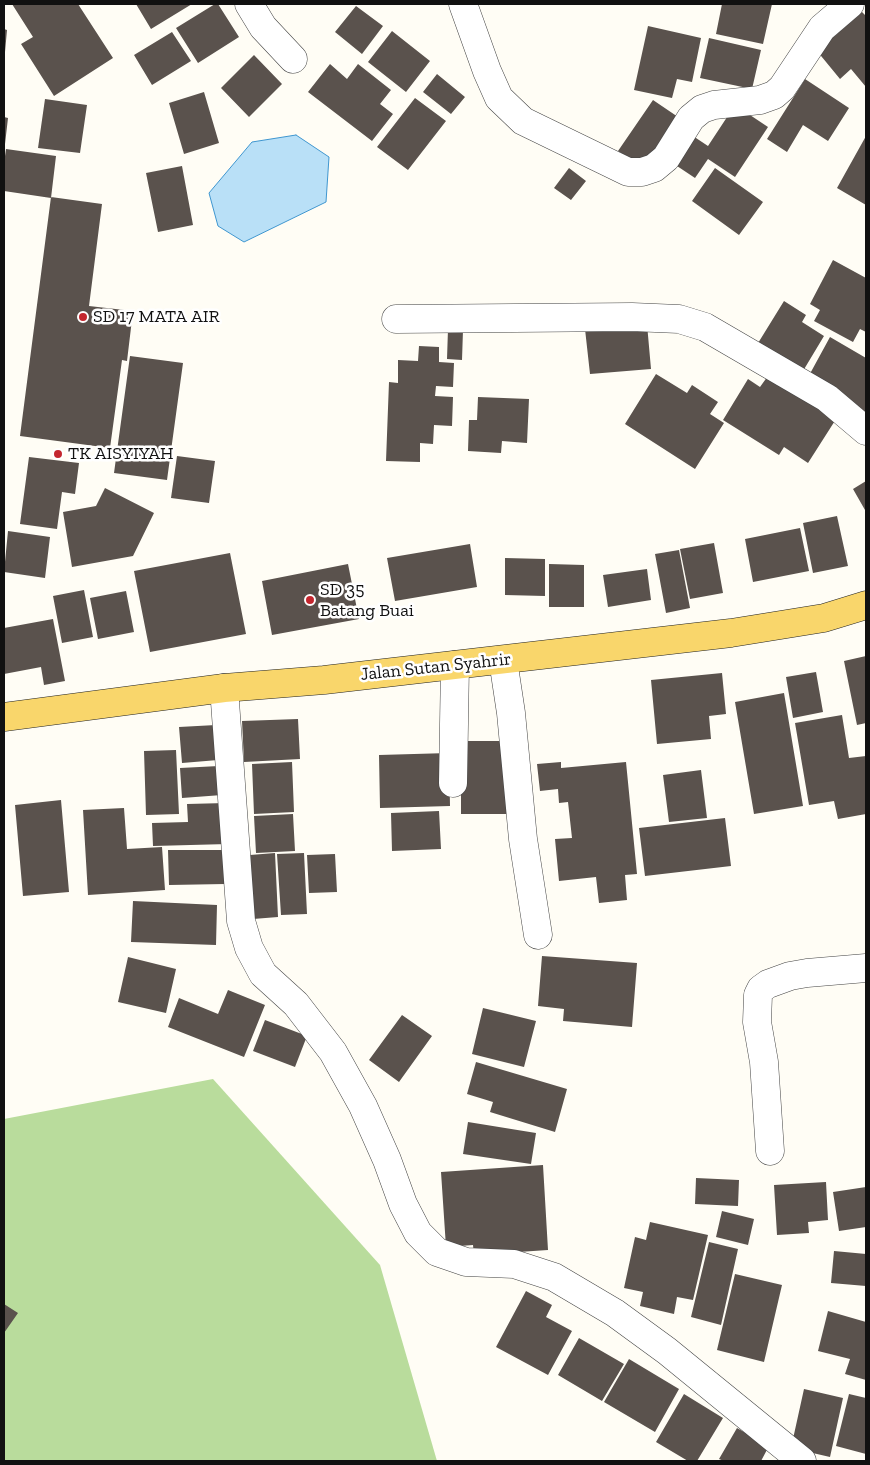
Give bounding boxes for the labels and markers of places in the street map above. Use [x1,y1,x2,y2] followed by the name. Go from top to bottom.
[93,306,220,328] place label: SD 17 MATA AIR
[77,311,89,323] marker: SD 17 MATA AIR
[68,443,174,465] place label: TK AISYIYAH
[52,448,64,460] marker: TK AISYIYAH
[320,579,414,622] place label: SD 35 Batang Buai
[304,594,316,606] marker: SD 35 Batang Buai

